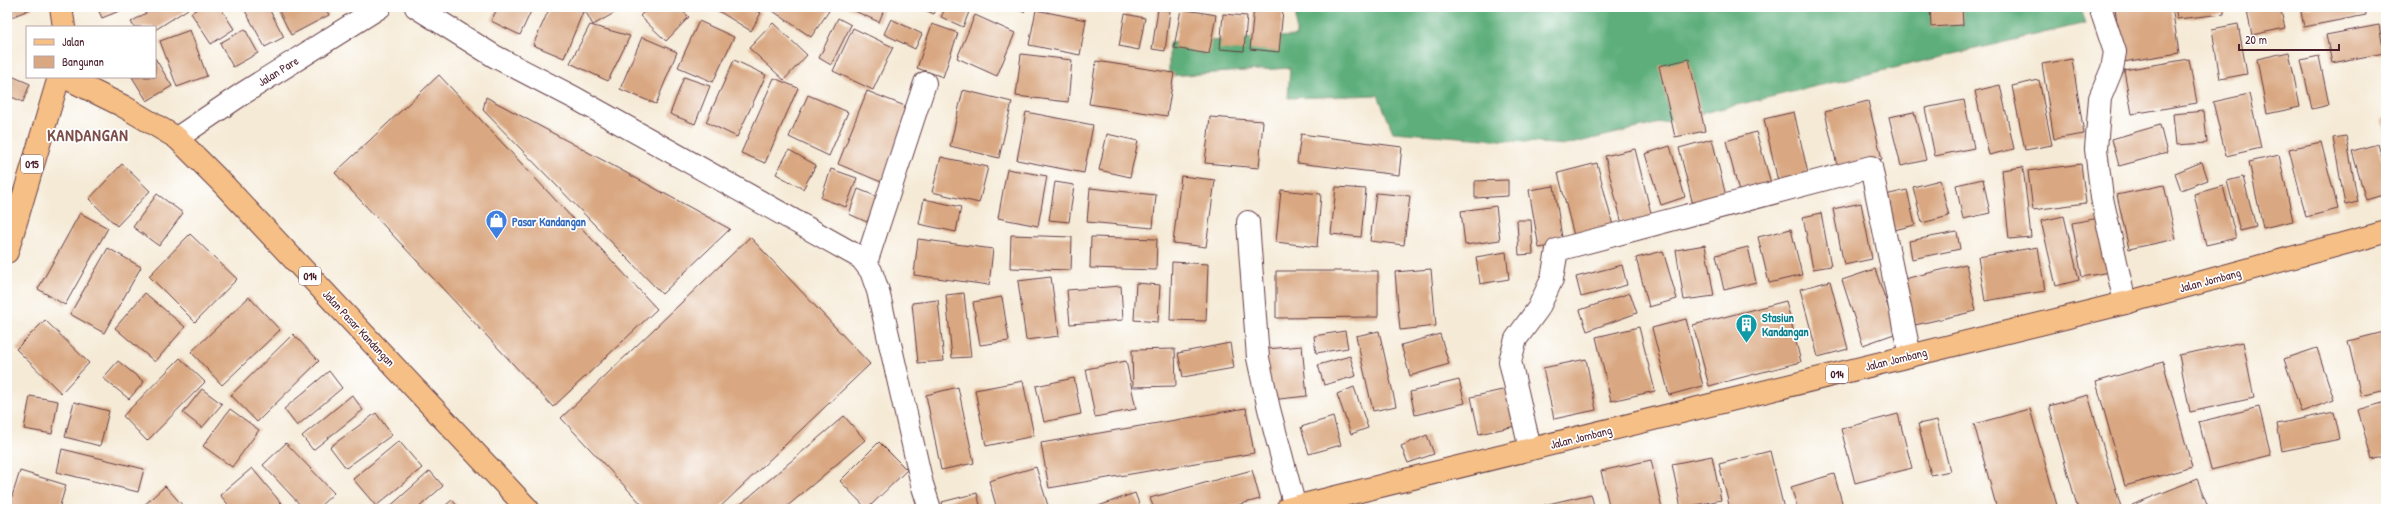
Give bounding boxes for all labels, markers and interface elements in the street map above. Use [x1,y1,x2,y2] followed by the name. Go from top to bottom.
[26,26,156,78] legend
[2239,26,2339,52] scale bar
[2245,31,2267,48] text: 20 m
[62,33,84,50] text: Jalan
[254,52,302,90] street label: Jalan Pare
[62,53,104,70] text: Bangunan
[47,124,129,146] district label: KANDANGAN
[21,155,43,173] road number: 015
[483,208,509,241] shop icon: Pasar Kandangan
[512,213,586,231] place label: Pasar Kandangan
[2177,264,2243,296] street label: Jalan Jombang
[299,267,321,285] road number: 014
[319,286,399,370] street label: Jalan Pasar Kandangan
[1762,309,1809,341] place label: Stasiun Kandangan
[1734,311,1760,344] building icon: Stasiun Kandangan
[1863,343,1929,375] street label: Jalan Jombang
[1826,365,1848,383] road number: 014
[1548,421,1614,453] street label: Jalan Jombang

